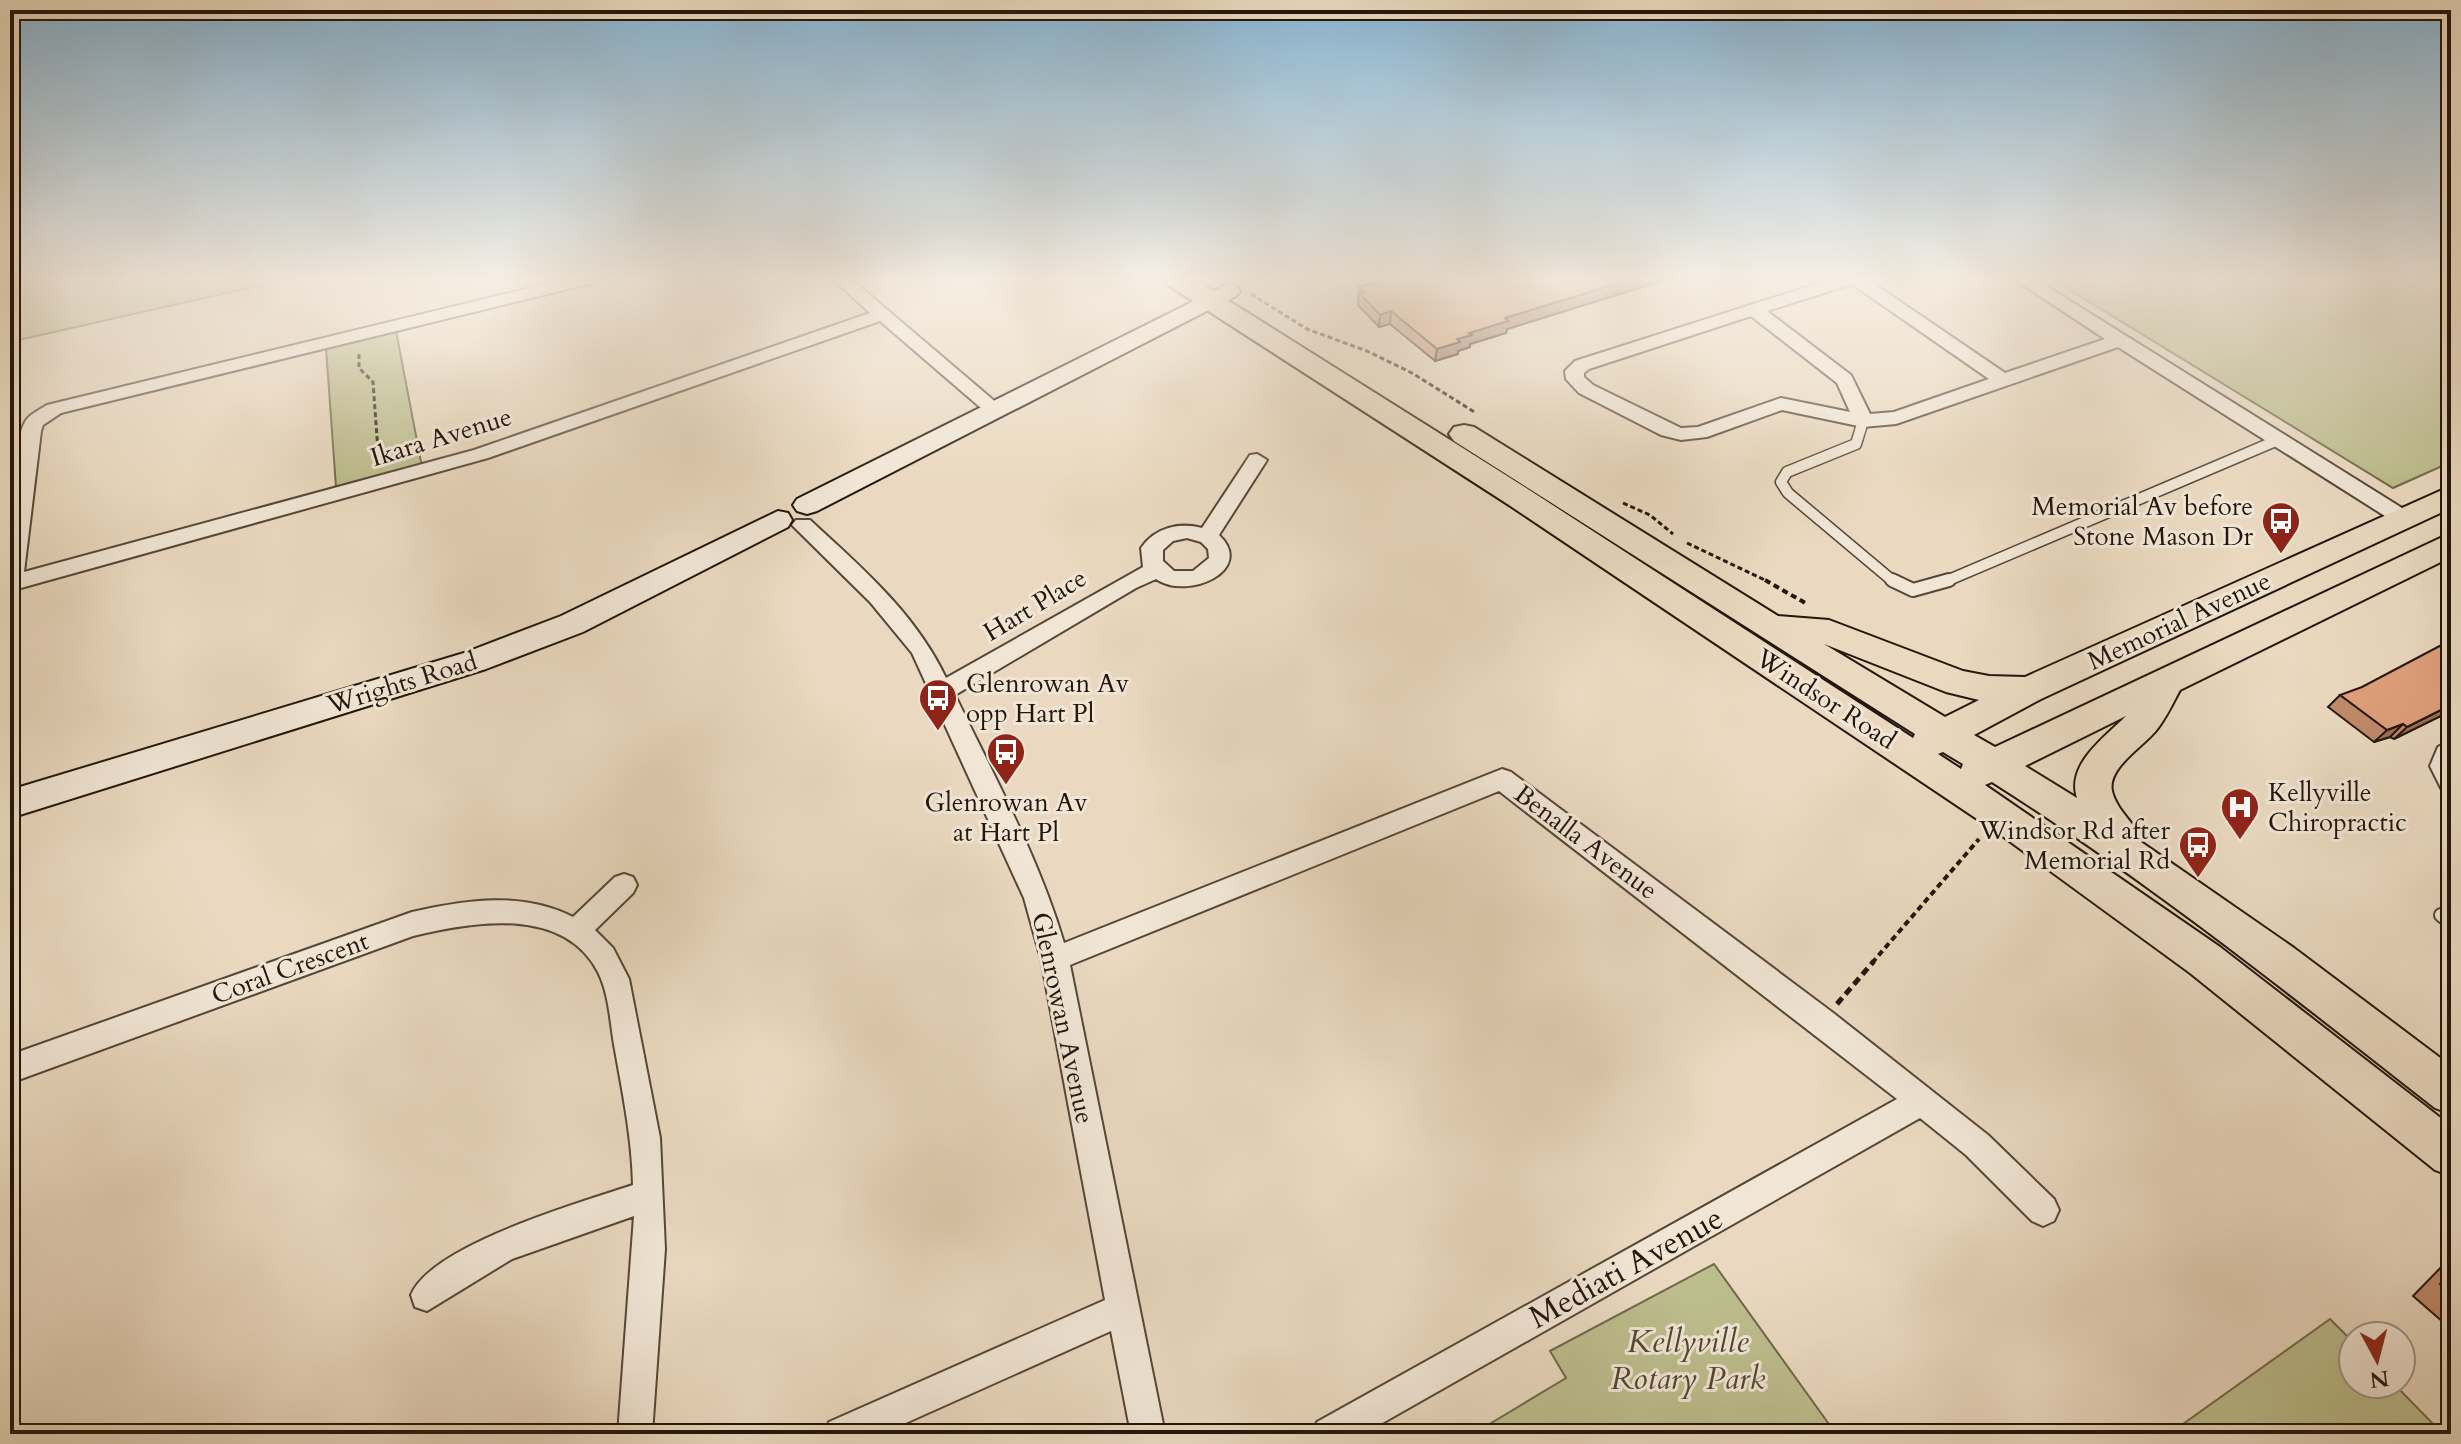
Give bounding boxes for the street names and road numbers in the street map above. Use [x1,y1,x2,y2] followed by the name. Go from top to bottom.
[366,399,516,475] street label: Ikara Avenue
[977,561,1093,649] street label: Hart Place
[2082,563,2276,679] street label: Memorial Avenue
[1748,640,1903,758] street label: Windsor Road
[322,644,482,723] street label: Wrights Road
[1507,776,1665,908] street label: Benalla Avenue
[1023,909,1103,1127] street label: Glenrowan Avenue
[207,923,373,1013] street label: Coral Crescent
[1521,1196,1731,1340] street label: Mediati Avenue

